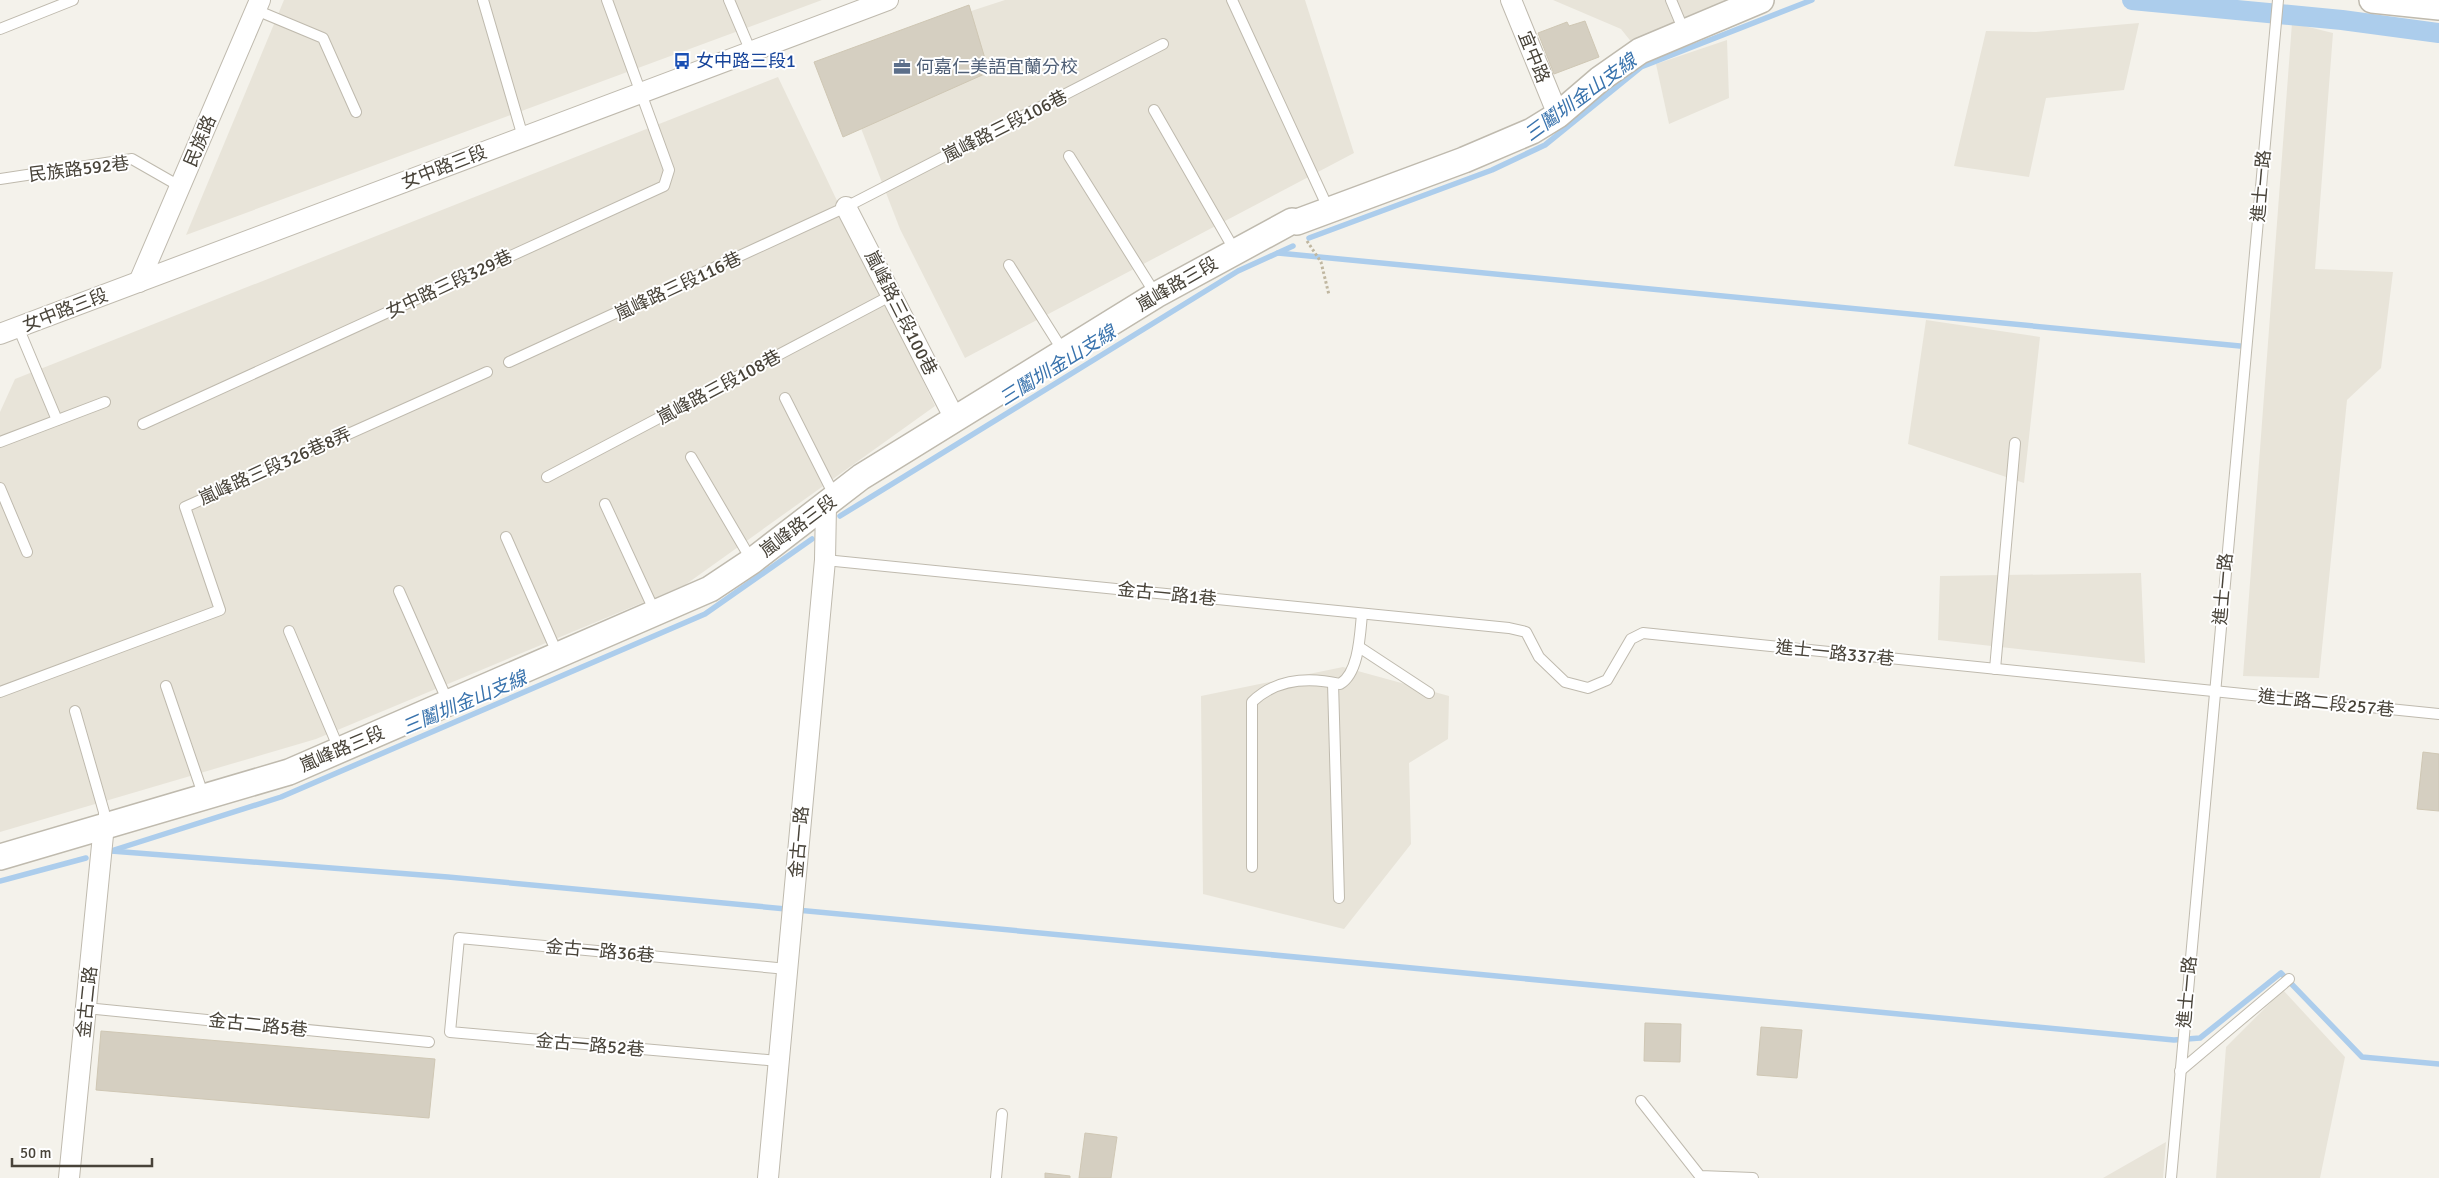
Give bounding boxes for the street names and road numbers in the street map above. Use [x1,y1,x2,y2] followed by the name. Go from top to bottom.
[1514,28,1554,86] street label: 宜中路
[939,85,1071,167] street label: 嵐峰路三段106巷
[179,112,221,170] street label: 民族路
[398,141,490,193] street label: 女中路三段
[2247,149,2275,223] street label: 進士一路
[27,152,131,186] street label: 民族路592巷
[382,245,516,323] street label: 女中路三段329巷
[611,247,745,325] street label: 嵐峰路三段116巷
[860,247,942,379] street label: 嵐峰路三段100巷
[1133,252,1221,316] street label: 嵐峰路三段
[19,284,111,336] street label: 女中路三段
[653,345,785,429] street label: 嵐峰路三段108巷
[195,422,355,510] street label: 嵐峰路三段326巷8弄
[755,490,841,562] street label: 嵐峰路三段
[2209,552,2237,626] street label: 進士一路
[1116,578,1218,610] street label: 金古一路1巷
[1775,636,1895,670] street label: 進士一路337巷
[2257,685,2395,721] street label: 進士路二段257巷
[296,721,388,777] street label: 嵐峰路三段
[785,805,813,879] street label: 金古一路
[545,935,655,967] street label: 金古一路36巷
[2173,955,2201,1029] street label: 進士一路
[72,965,102,1039] street label: 金古二路
[207,1009,309,1041] street label: 金古二路5巷
[535,1029,645,1061] street label: 金古一路52巷

